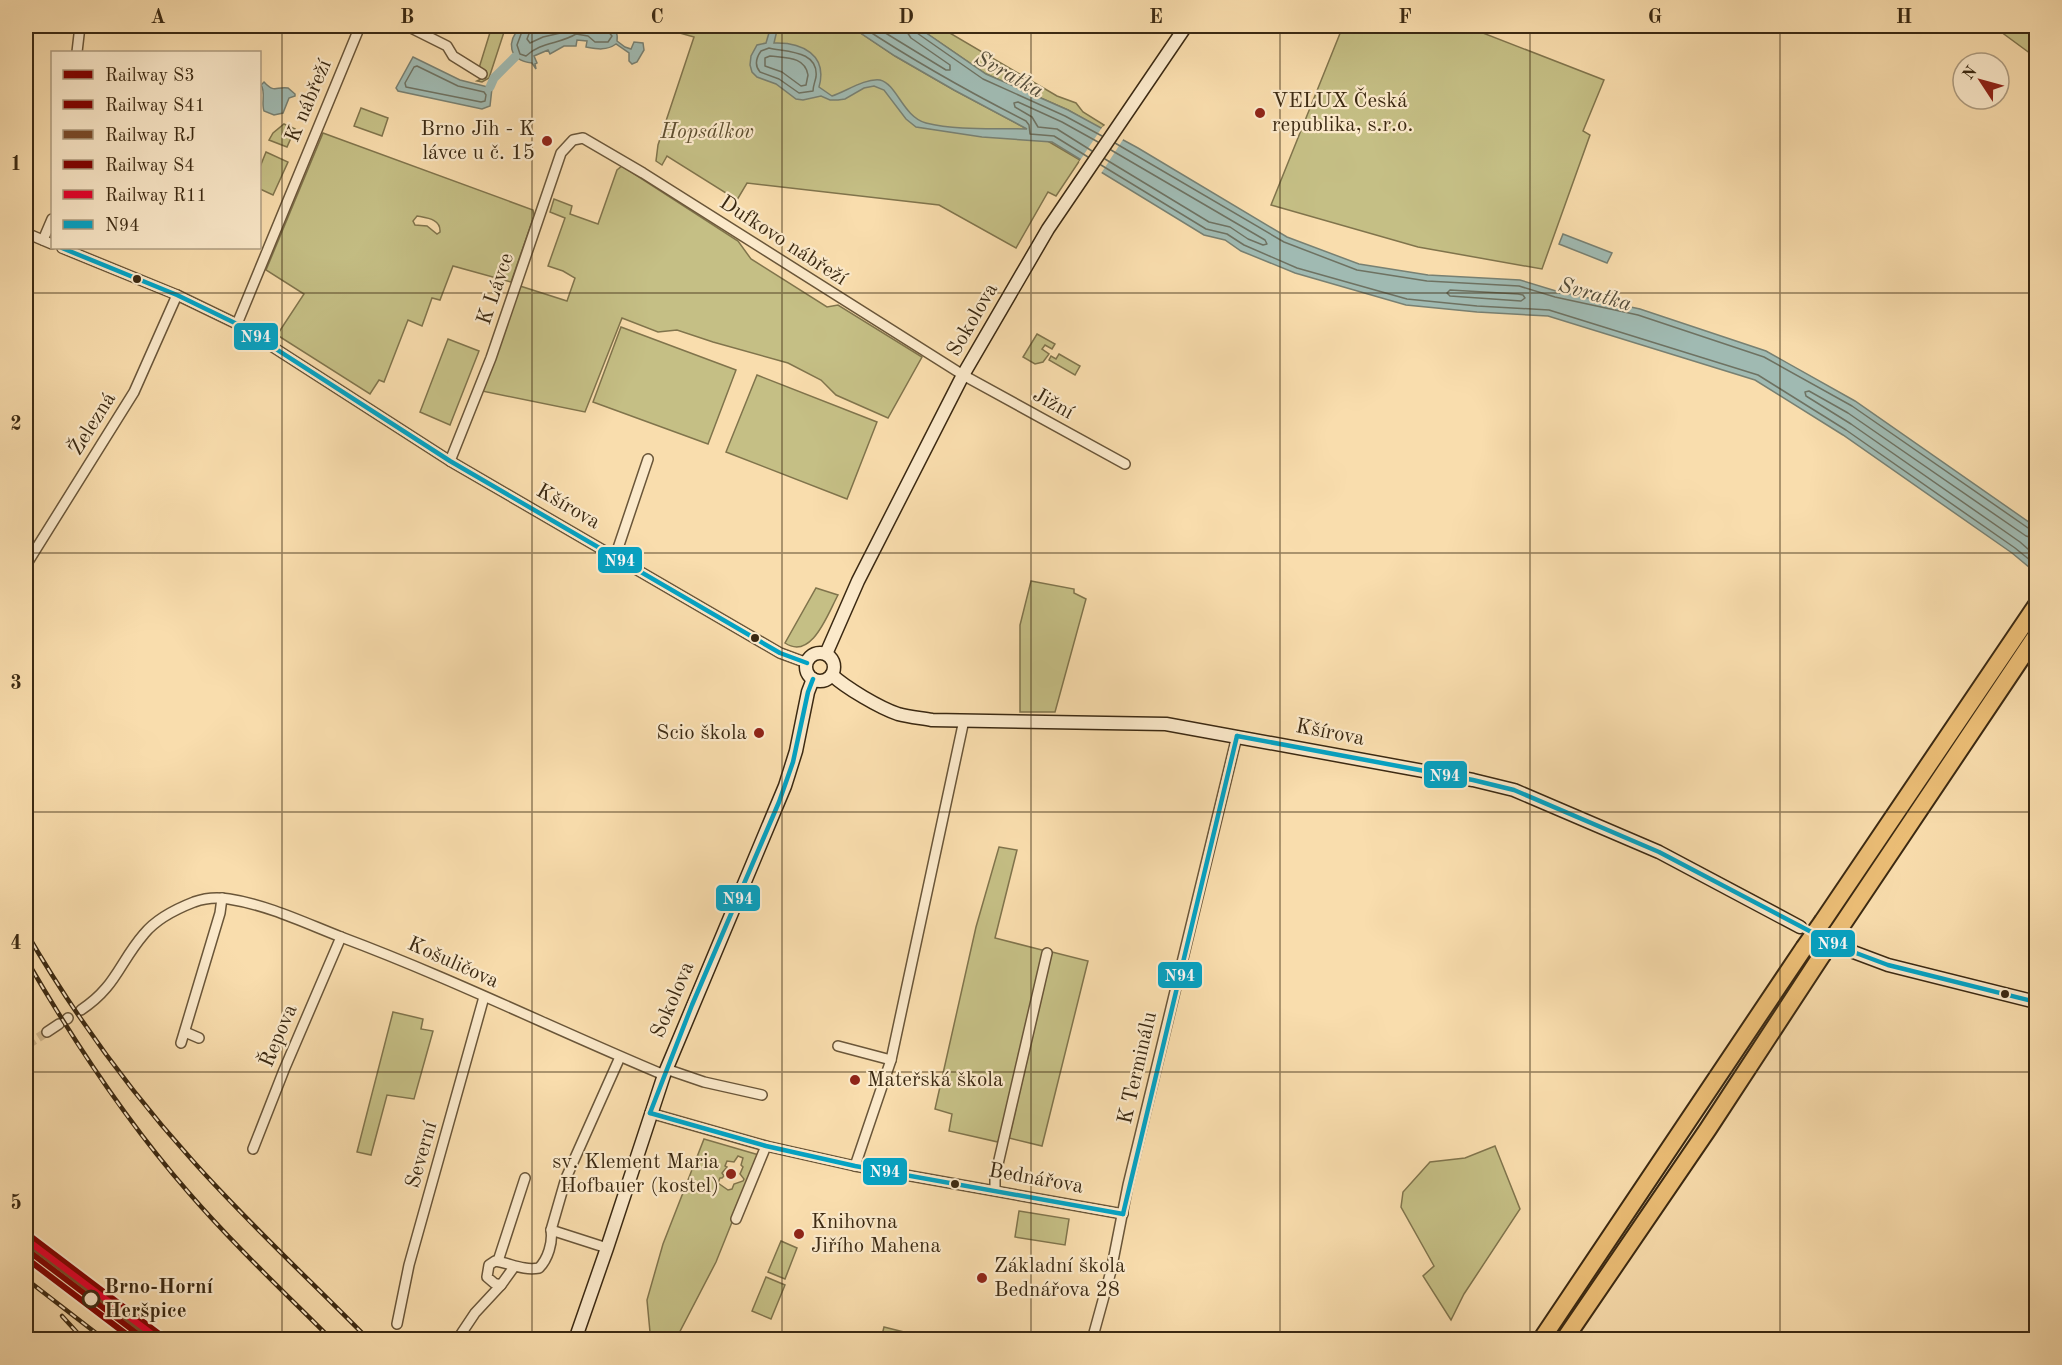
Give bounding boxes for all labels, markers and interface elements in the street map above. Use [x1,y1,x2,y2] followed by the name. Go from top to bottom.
[150,8,166,28] text: A
[400,8,414,28] text: B
[650,8,664,28] text: C
[898,8,914,28] text: D
[1149,8,1163,28] text: E
[1398,8,1412,28] text: F
[1648,8,1662,28] text: G
[1896,8,1912,28] text: H
[971,47,1047,103] water label: Svratka
[51,51,261,249] legend
[1951,51,2011,111] north arrow
[282,56,336,145] street label: K nábřeží
[1960,63,1981,83] text: N
[105,67,195,85] text: Railway S3
[1272,87,1413,136] place label: VELUX Česká republika, s.r.o.
[105,97,205,115] text: Railway S41
[1253,106,1267,120] marker: VELUX Česká republika, s.r.o.
[420,119,535,164] place label: Brno Jih - K lávce u č. 15
[659,122,754,143] park label: Hopsálkov
[105,127,196,145] text: Railway RJ
[540,134,554,148] marker: Brno Jih - K lávce u č. 15
[10,155,22,175] text: 1
[105,157,195,175] text: Railway S4
[105,187,207,205] text: Railway R11
[716,192,851,290] street label: Dufkovo nábřeží
[105,217,140,235] text: N94
[474,250,518,328] street label: K Lávce
[131,273,143,285] unlabelled marker
[1556,274,1634,316] water label: Svratka
[944,280,1002,360] street label: Sokolova
[233,322,279,351] line badge: N94
[241,330,271,346] text: N94
[1029,384,1077,424] street label: Jižní
[62,387,120,459] street label: Železná
[10,415,22,435] text: 2
[533,480,603,534] street label: Kšírova
[597,546,643,574] line badge: N94
[605,554,635,570] text: N94
[749,632,761,644] unlabelled marker
[10,674,22,694] text: 3
[1294,716,1366,750] street label: Kšírova
[656,723,747,744] place label: Scio škola
[752,726,766,740] marker: Scio škola
[1423,760,1468,789] line badge: N94
[1430,769,1460,785] text: N94
[715,884,761,912] line badge: N94
[723,892,753,908] text: N94
[1810,929,1856,958] line badge: N94
[10,934,22,954] text: 4
[404,934,502,992] street label: Košuličova
[1818,937,1848,953] text: N94
[648,959,698,1041] street label: Sokolova
[1157,961,1203,989] line badge: N94
[1165,969,1195,985] text: N94
[1999,988,2011,1000] unlabelled marker
[253,1000,302,1070] street label: Řepova
[1115,1010,1161,1126] street label: K Terminálu
[867,1070,1003,1091] place label: Mateřská škola
[848,1073,862,1087] marker: Mateřská škola
[403,1119,442,1191] street label: Severní
[552,1152,719,1197] place label: sv. Klement Maria Hofbauer (kostel)
[862,1157,908,1186] line badge: N94
[987,1160,1085,1198] street label: Bednářova
[870,1165,900,1181] text: N94
[724,1167,738,1181] marker: sv. Klement Maria Hofbauer (kostel)
[949,1178,961,1190] unlabelled marker
[10,1193,22,1214] text: 5
[811,1212,941,1257] place label: Knihovna Jiřího Mahena
[792,1227,806,1241] marker: Knihovna Jiřího Mahena
[994,1256,1125,1301] place label: Základní škola Bednářova 28
[975,1271,989,1285] marker: Základní škola Bednářova 28
[104,1277,213,1322] place label: Brno-Horní Heršpice
[82,1290,100,1308] marker: Brno-Horní Heršpice

